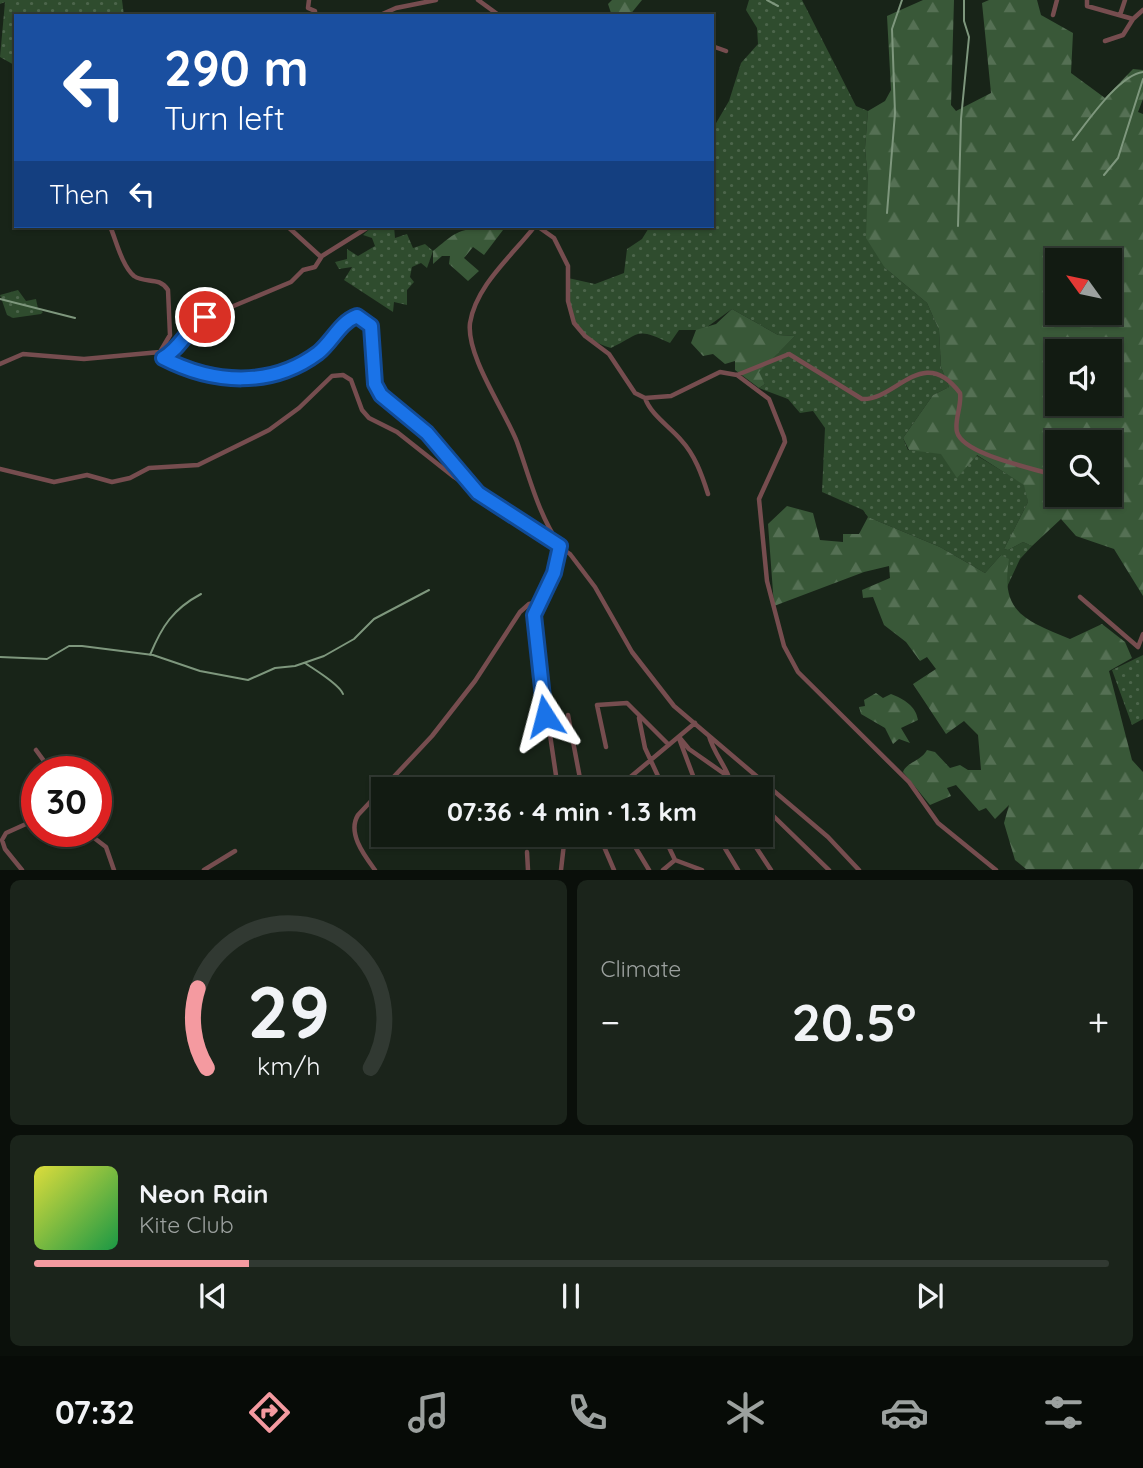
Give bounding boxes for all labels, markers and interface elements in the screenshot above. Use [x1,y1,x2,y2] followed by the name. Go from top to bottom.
[164,37,309,98] text: 290 m
[49,42,140,133] icon: left
[164,98,285,138] text: Turn left
[123,175,161,213] icon: left
[49,178,109,211] text: Then
[1045,248,1122,326] north arrow
[1045,248,1122,507] map controls
[175,287,235,347] pin
[186,298,224,336] icon: arrive
[1045,339,1122,416] button: sound
[1045,430,1122,507] button: search
[508,679,582,753] position arrow
[21,756,112,847] speed limit sign: 30
[447,795,697,828] text: 07:36 · 4 min · 1.3 km
[601,954,681,983] text: Climate
[247,966,330,1057] text: 29
[791,989,916,1054] text: 20.5°
[601,998,620,1046] text: −
[1088,998,1109,1046] text: +
[257,1050,320,1081] text: km/h
[139,1177,268,1210] text: Neon Rain
[139,1210,234,1239] text: Kite Club
[194,1277,232,1315] icon: previous
[552,1277,590,1315] icon: pause
[911,1277,949,1315] icon: next
[245,1388,294,1437] icon: directions
[404,1388,453,1437] icon: music
[563,1388,612,1437] icon: phone
[721,1388,770,1437] icon: climate
[880,1388,929,1437] icon: car
[1039,1388,1088,1437] icon: filters
[55,1392,135,1432] text: 07:32

